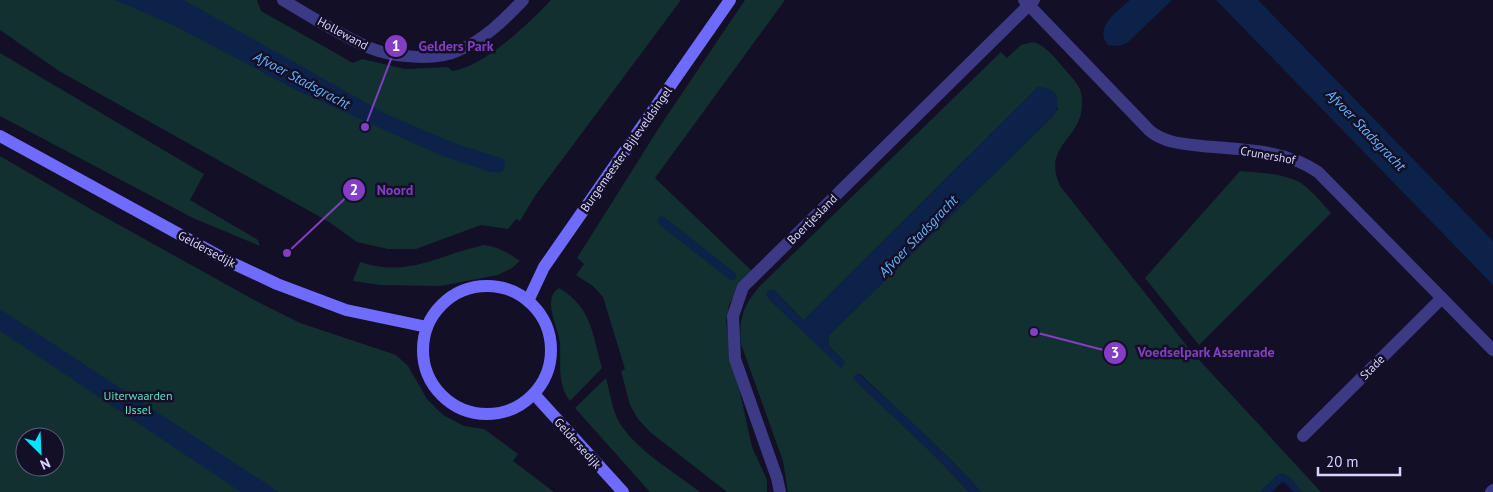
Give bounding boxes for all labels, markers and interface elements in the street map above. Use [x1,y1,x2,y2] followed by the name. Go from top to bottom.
[315,13,371,53] street label: Hollewand
[384,32,504,61] callout: Gelders Park
[392,36,400,55] text: 1
[418,37,494,55] text: Gelders Park
[250,47,354,113] water label: Afvoer Stadsgracht
[577,83,675,215] street label: Burgemeester Bijleveldsingel
[1322,85,1410,175] water label: Afvoer Stadsgracht
[1239,143,1298,167] street label: Crunershof
[342,175,424,204] callout: Noord
[350,180,358,199] text: 2
[377,181,413,199] text: Noord
[784,191,840,247] street label: Boertjesland
[874,191,962,281] water label: Afvoer Stadsgracht
[176,228,239,271] street label: Geldersedijk
[1102,338,1285,367] callout: Voedselpark Assenrade
[1111,343,1119,362] text: 3
[1136,343,1275,361] text: Voedselpark Assenrade
[1356,351,1388,383] street label: Stade
[103,388,173,417] park label: Uiterwaarden IJssel
[551,414,605,472] street label: Geldersedijk
[15,427,65,477] north arrow
[1318,444,1400,476] scale bar
[1326,452,1359,471] text: 20 m
[37,454,53,474] text: N

